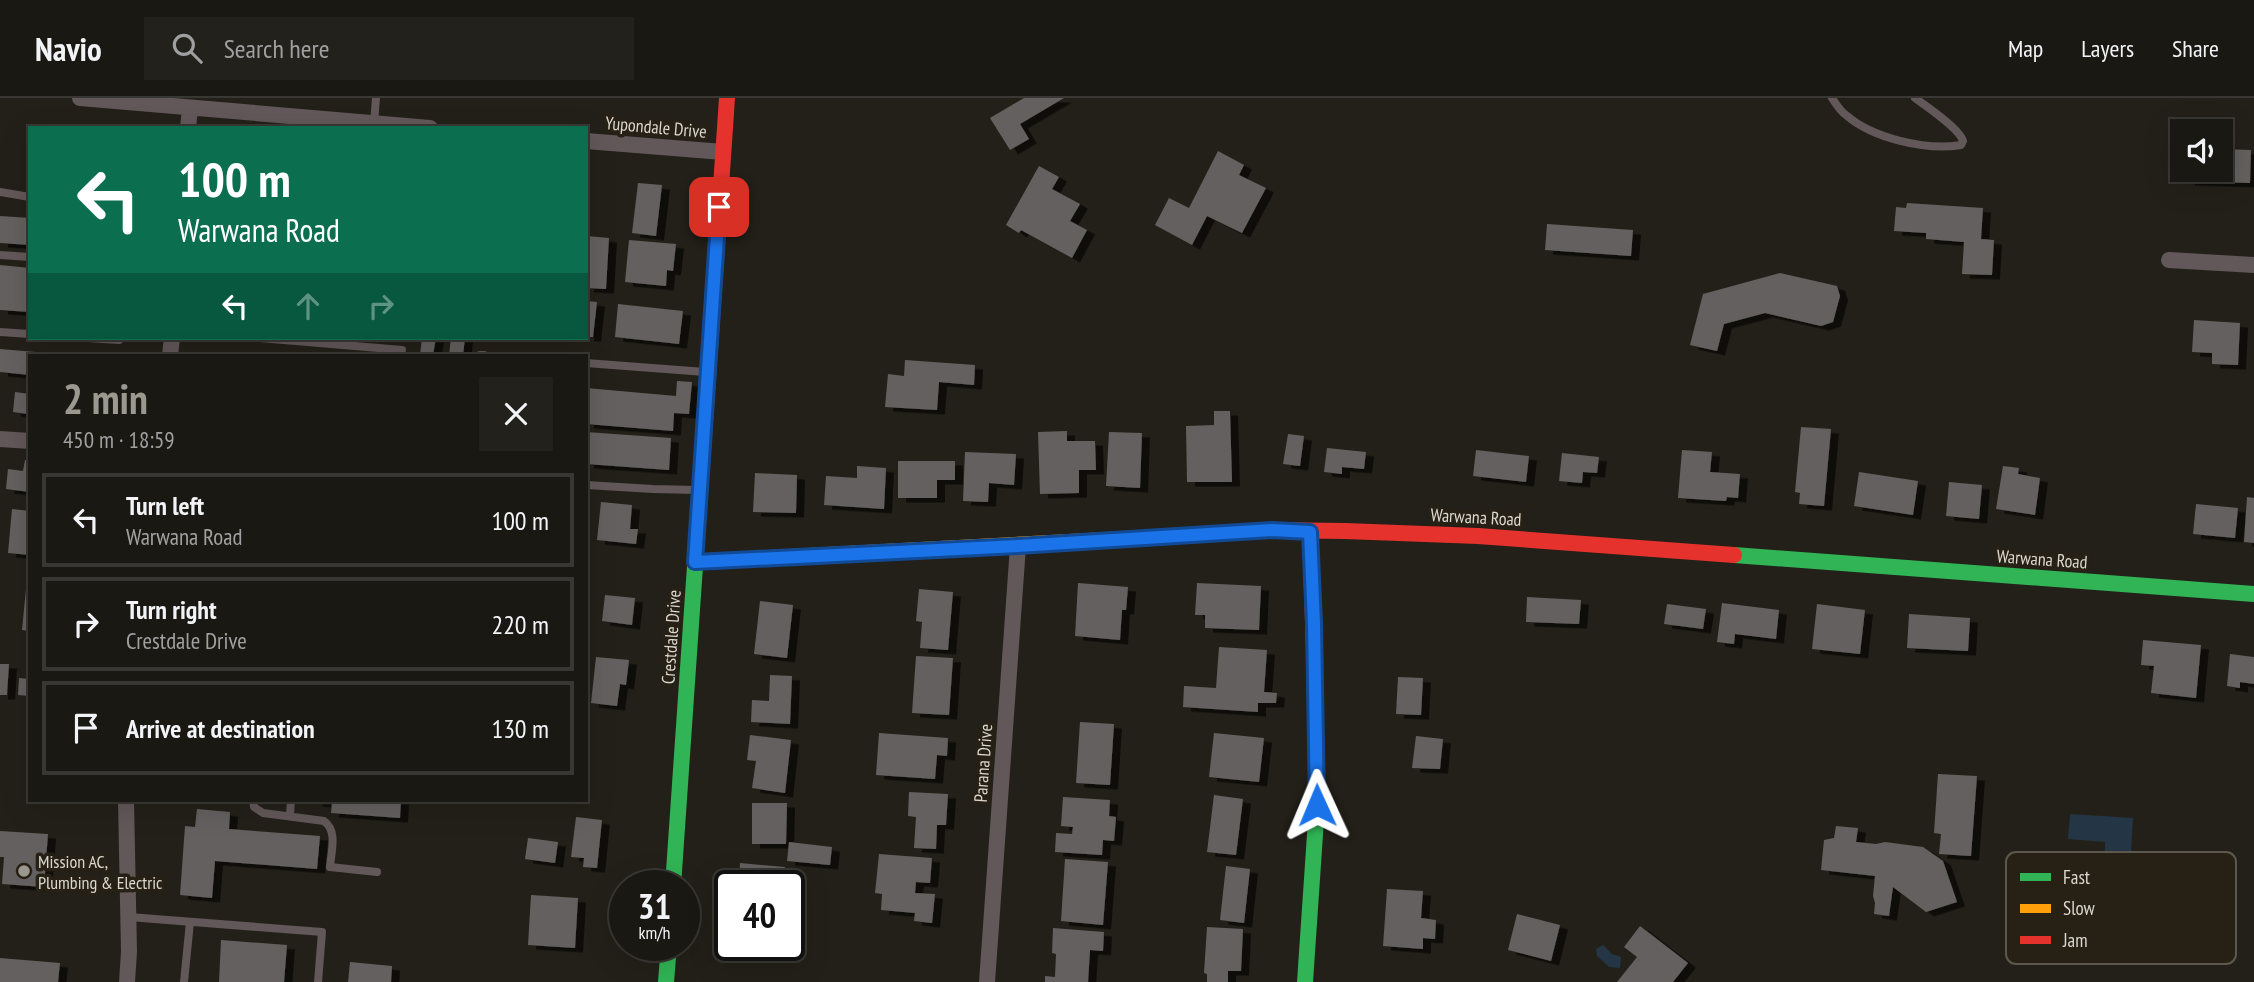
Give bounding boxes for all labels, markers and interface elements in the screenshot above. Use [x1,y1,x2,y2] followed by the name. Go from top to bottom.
[144,17,634,80] search box
[35,27,102,70] text: Navio
[168,29,206,67] icon: search
[224,32,329,65] text: Search here
[2008,33,2043,64] text: Map
[2081,33,2134,64] text: Layers
[2172,33,2219,64] text: Share
[604,111,708,143] street label: Yupondale Drive
[2170,119,2233,182] map controls
[2170,119,2233,182] button: sound
[178,147,291,211] text: 100 m
[63,154,154,245] icon: left
[689,177,749,237] pin
[700,188,738,226] icon: arrive
[178,209,340,251] text: Warwana Road
[216,287,254,325] icon: left
[289,287,327,325] icon: ahead
[362,287,400,325] icon: right
[63,371,148,426] text: 2 min
[479,377,553,451] button: close
[63,425,175,454] text: 450 m · 18:59
[126,489,204,522] text: Turn left
[67,501,105,539] icon: left
[1430,503,1522,531] street label: Warwana Road
[491,504,549,537] text: 100 m
[126,522,242,551] text: Warwana Road
[1996,544,2088,574] street label: Warwana Road
[656,589,686,685] street label: Crestdale Drive
[126,593,217,626] text: Turn right
[67,605,105,643] icon: right
[491,608,549,641] text: 220 m
[126,626,247,655] text: Crestdale Drive
[67,709,105,747] icon: arrive
[126,712,315,745] text: Arrive at destination
[491,712,549,745] text: 130 m
[969,723,997,803] street label: Parana Drive
[1280,768,1354,842] position arrow
[38,850,163,894] place label: Mission AC, Plumbing & Electric
[2006,852,2236,964] legend
[16,863,32,879] marker: Mission AC, Plumbing & Electric
[2063,865,2091,889] text: Fast
[714,870,805,961] speed limit sign: 40
[638,883,671,929] text: 31
[2063,896,2096,920] text: Slow
[639,921,670,944] text: km/h
[2062,928,2088,952] text: Jam

